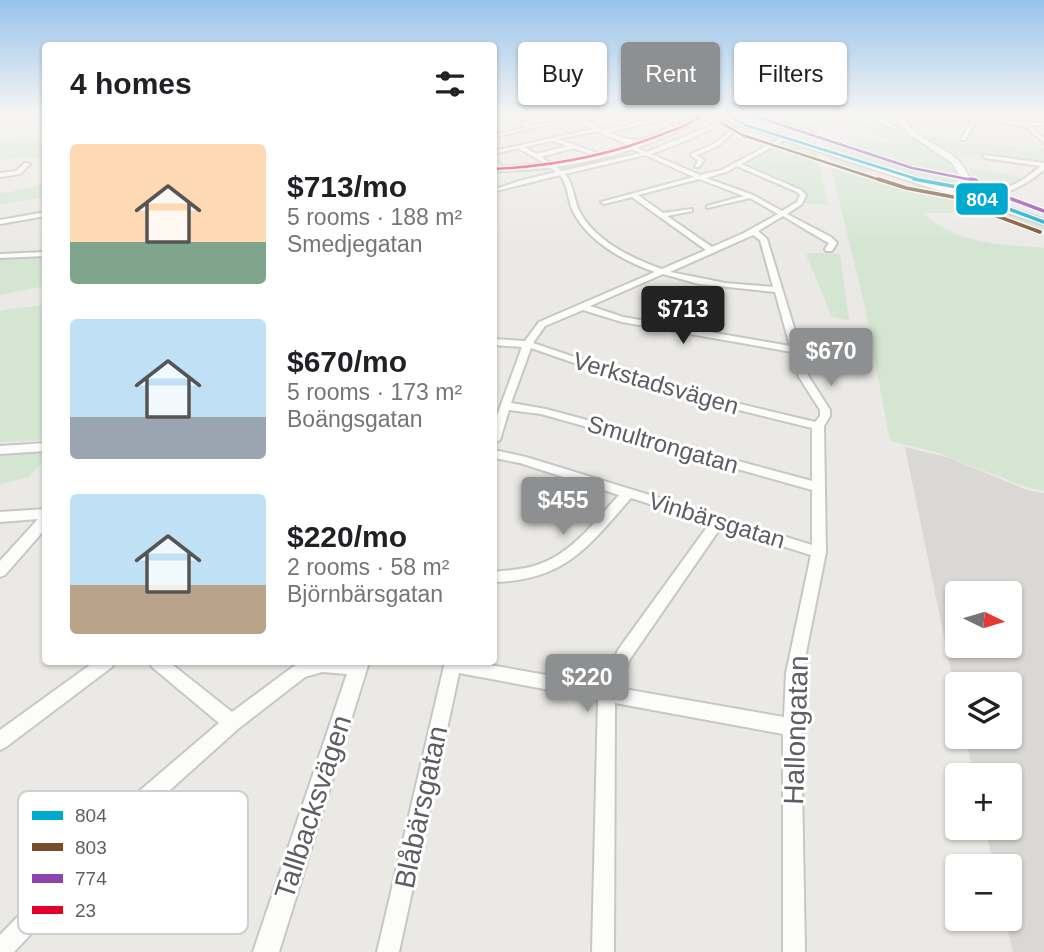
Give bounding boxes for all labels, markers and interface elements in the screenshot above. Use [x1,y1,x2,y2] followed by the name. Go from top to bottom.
[518,42,607,105] chip: Buy
[621,42,720,105] chip: Rent
[734,42,847,105] chip: Filters
[431,65,469,103] icon: filters
[70,67,192,100] text: 4 homes
[287,170,407,203] text: $713/mo
[126,172,210,256] icon: home
[955,182,1009,216] line badge: 804
[966,189,998,210] text: 804
[287,204,462,230] text: 5 rooms · 188 m²
[287,231,423,257] text: Smedjegatan
[642,286,724,346] pin: $713
[657,296,709,322] text: $713
[790,328,872,388] pin: $670
[805,338,857,364] text: $670
[287,345,407,378] text: $670/mo
[570,346,742,420] street label: Verkstadsvägen
[126,347,210,431] icon: home
[287,379,462,405] text: 5 rooms · 173 m²
[287,406,423,432] text: Boängsgatan
[584,410,742,478] street label: Smultrongatan
[522,477,604,537] pin: $455
[646,486,788,554] street label: Vinbärsgatan
[537,487,589,513] text: $455
[287,520,407,553] text: $220/mo
[126,522,210,606] icon: home
[287,554,449,580] text: 2 rooms · 58 m²
[287,581,443,607] text: Björnbärsgatan
[945,581,1022,658] north arrow
[945,581,1022,931] map controls
[546,654,628,714] pin: $220
[778,655,814,805] street label: Hallongatan
[561,664,613,690] text: $220
[945,672,1022,749] button: layers
[269,711,357,903] street label: Tallbacksvägen
[389,723,453,891] street label: Blåbärsgatan
[945,763,1022,840] button: +
[18,791,248,934] legend
[75,805,107,826] text: 804
[75,837,107,858] text: 803
[945,854,1022,931] button: −
[75,868,107,889] text: 774
[75,900,96,921] text: 23

